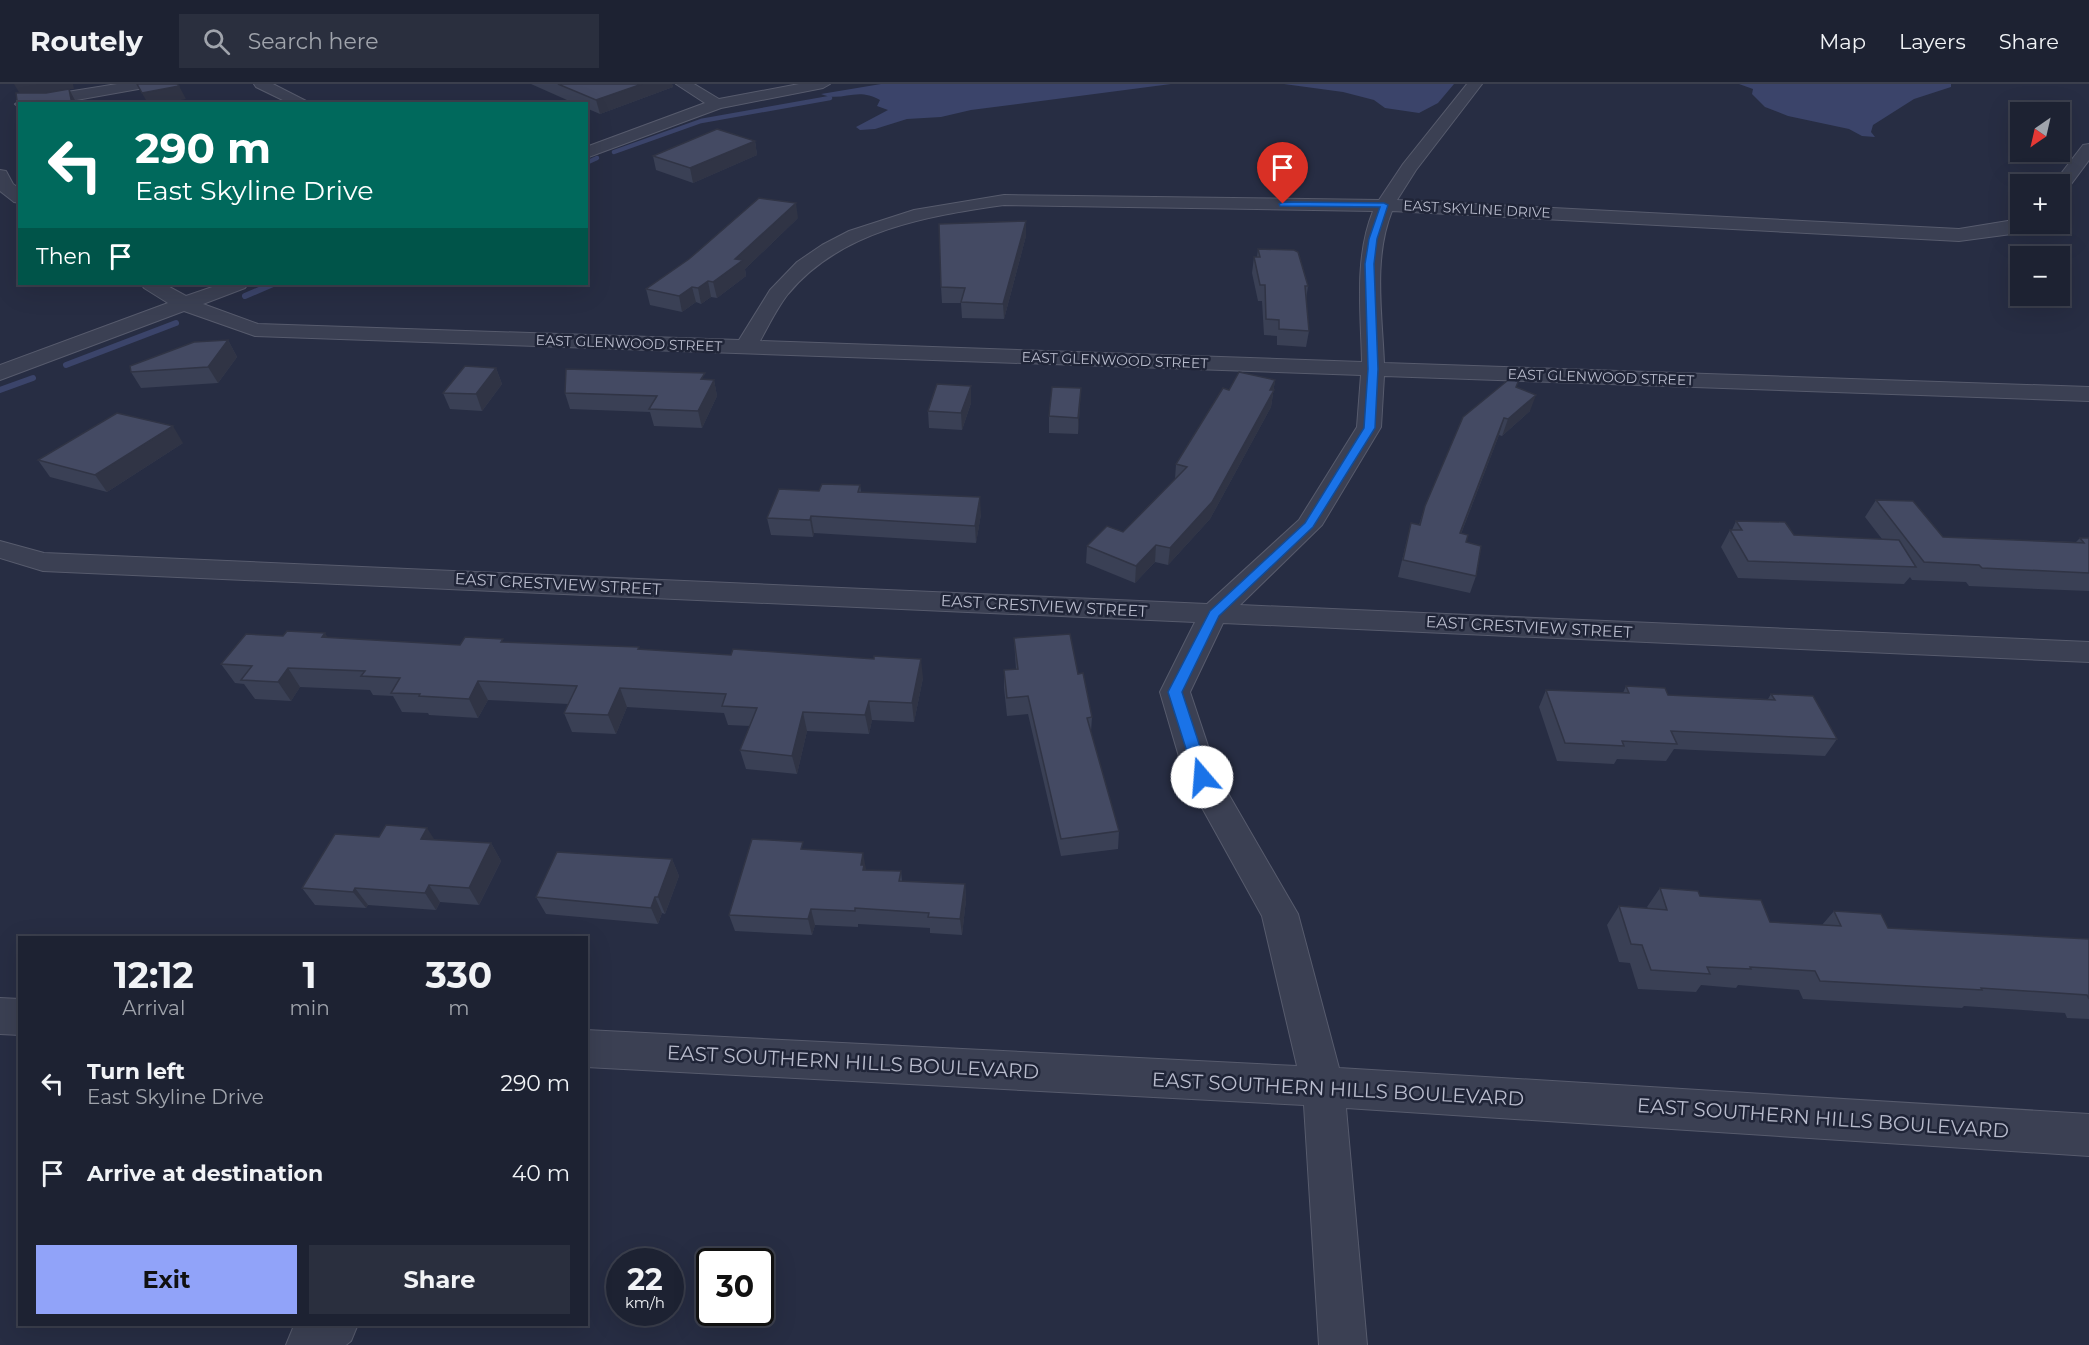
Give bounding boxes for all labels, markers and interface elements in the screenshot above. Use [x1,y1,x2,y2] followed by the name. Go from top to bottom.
[179,14,599,68] search box
[30,24,143,58] text: Routely
[200,25,233,58] icon: search
[248,28,379,55] text: Search here
[1819,29,1866,54] text: Map
[1899,29,1966,54] text: Layers
[1999,29,2059,54] text: Share
[2010,102,2070,162] north arrow
[2010,102,2070,306] map controls
[135,122,271,174] text: 290 m
[36,126,114,204] icon: left
[1257,142,1308,204] pin
[1266,151,1299,184] icon: arrive
[135,174,374,207] text: East Skyline Drive
[2010,174,2070,234] button: +
[1403,196,1551,222] street label: EAST SKYLINE DRIVE
[104,240,137,273] icon: arrive
[36,243,92,270] text: Then
[2010,246,2070,306] button: −
[535,331,723,355] street label: EAST GLENWOOD STREET
[1021,348,1209,372] street label: EAST GLENWOOD STREET
[1507,365,1695,389] street label: EAST GLENWOOD STREET
[454,569,663,599] street label: EAST CRESTVIEW STREET
[940,591,1149,621] street label: EAST CRESTVIEW STREET
[1425,612,1634,642] street label: EAST CRESTVIEW STREET
[1170,745,1234,809] position arrow
[114,953,194,997] text: 12:12
[303,953,317,997] text: 1
[425,953,492,997] text: 330
[122,996,185,1020] text: Arrival
[290,996,330,1020] text: min
[448,996,469,1020] text: m
[666,1040,1040,1084] street label: EAST SOUTHERN HILLS BOULEVARD
[87,1058,185,1085] text: Turn left
[36,1067,69,1100] icon: left
[1151,1067,1525,1111] street label: EAST SOUTHERN HILLS BOULEVARD
[500,1070,570,1097] text: 290 m
[87,1085,264,1109] text: East Skyline Drive
[1636,1093,2010,1143] street label: EAST SOUTHERN HILLS BOULEVARD
[36,1157,69,1190] icon: arrive
[87,1160,323,1187] text: Arrive at destination
[512,1160,570,1187] text: 40 m
[36,1245,297,1314] button: Exit
[309,1245,570,1314] button: Share
[696,1248,774,1326] speed limit sign: 30
[627,1261,663,1298] text: 22
[625,1293,665,1312] text: km/h

